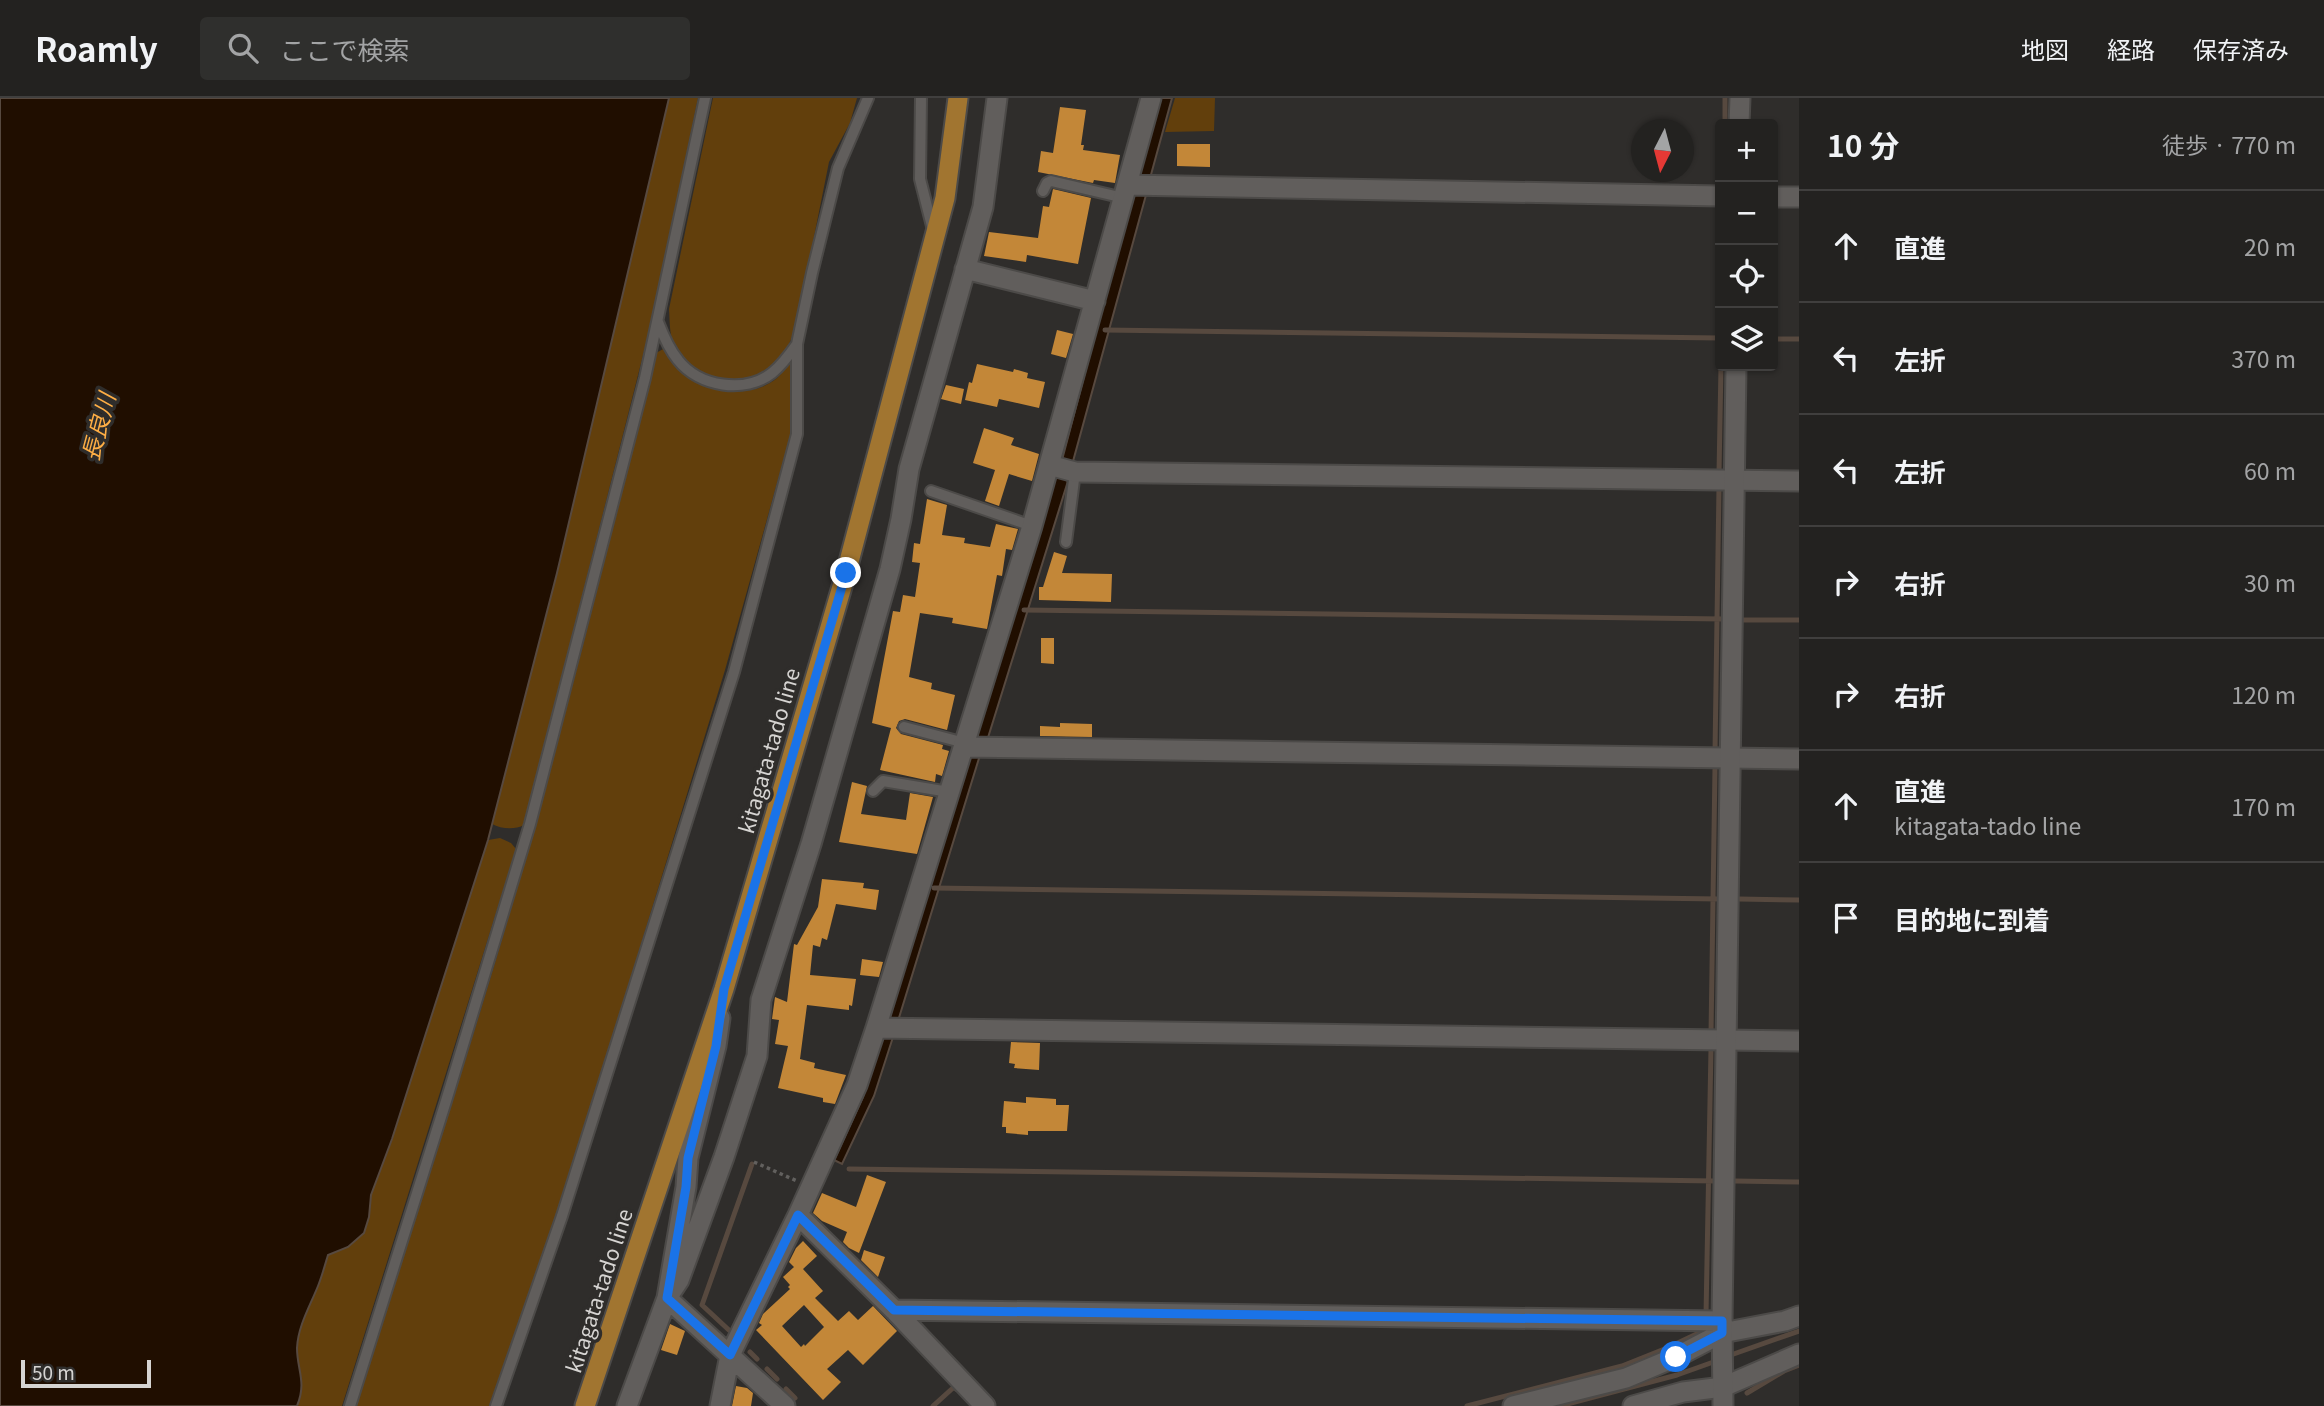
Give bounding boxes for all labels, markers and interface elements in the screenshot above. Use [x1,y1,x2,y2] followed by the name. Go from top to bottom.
[200,17,690,80] search box
[35,24,158,72] text: Roamly
[224,29,262,67] icon: search
[280,30,410,67] text: ここで検索
[2021,31,2069,66] text: 地図
[2107,31,2155,66] text: 経路
[2193,31,2289,66] text: 保存済み
[1631,119,1694,182] north arrow
[1715,119,1778,371] map controls
[1715,119,1778,182] button: +
[1827,122,1899,166] text: 10 分
[2162,127,2296,161] text: 徒歩 · 770 m
[1715,182,1778,245] button: −
[1827,227,1865,265] icon: ahead
[1894,228,1946,265] text: 直進
[2244,229,2296,263] text: 20 m
[1715,245,1778,308] button: locate
[1715,308,1778,371] button: layers
[1827,339,1865,377] icon: left
[1894,340,1946,377] text: 左折
[2231,341,2296,375] text: 370 m
[72,386,123,464] water label: 長良川
[1827,451,1865,489] icon: left
[1894,452,1946,489] text: 左折
[2244,453,2296,487] text: 60 m
[830,557,861,588] route end
[1827,563,1865,601] icon: right
[1894,564,1946,601] text: 右折
[2244,565,2296,599] text: 30 m
[730,664,806,837] street label: kitagata-tado line
[1827,675,1865,713] icon: right
[1894,676,1946,713] text: 右折
[2231,677,2296,711] text: 120 m
[1894,771,1946,808] text: 直進
[1827,787,1865,825] icon: ahead
[2231,789,2296,823] text: 170 m
[1894,808,2081,842] text: kitagata-tado line
[1827,899,1865,937] icon: arrive
[1894,900,2050,937] text: 目的地に到着
[557,1204,639,1376] street label: kitagata-tado line
[1660,1341,1691,1372] route start
[21,1357,150,1389] scale bar
[32,1358,75,1385] text: 50 m

